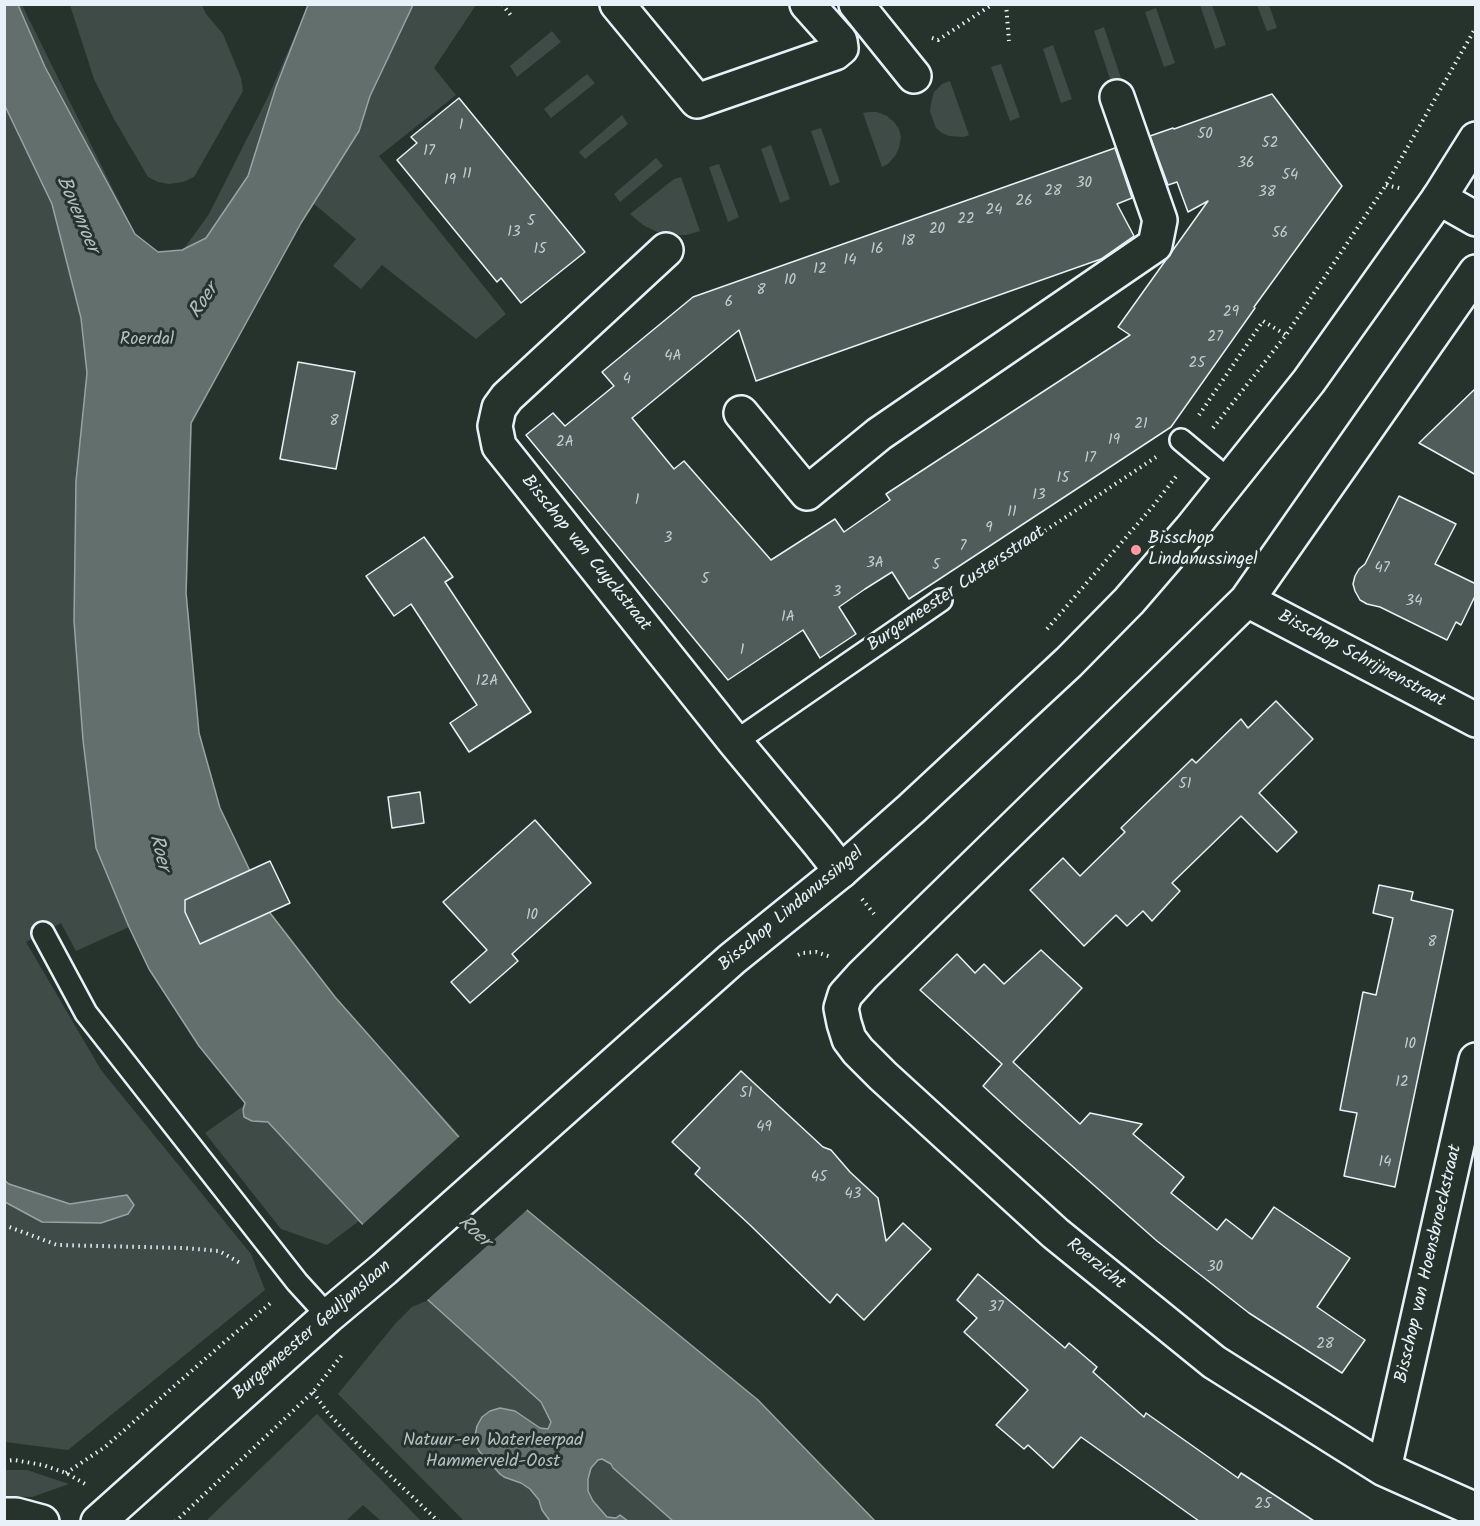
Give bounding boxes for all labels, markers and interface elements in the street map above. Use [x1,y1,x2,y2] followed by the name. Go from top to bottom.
[459,117,463,135] house number: 1
[1197,126,1213,144] house number: 50
[1262,135,1278,153] house number: 52
[423,143,435,161] house number: 17
[1238,155,1254,173] house number: 36
[462,166,472,184] house number: 11
[1282,167,1298,185] house number: 54
[444,172,456,190] house number: 19
[49,173,103,257] water label: Bovenroer
[1076,175,1092,193] house number: 30
[1044,183,1062,201] house number: 28
[1258,184,1276,202] house number: 38
[1015,193,1033,211] house number: 26
[986,202,1002,220] house number: 24
[957,211,975,229] house number: 22
[527,213,535,231] house number: 5
[929,221,945,239] house number: 20
[507,224,521,242] house number: 13
[1272,225,1288,243] house number: 56
[901,233,915,251] house number: 18
[534,241,546,259] house number: 15
[870,241,884,259] house number: 16
[844,252,856,270] house number: 14
[813,261,827,279] house number: 12
[784,272,796,290] house number: 10
[185,280,225,324] water label: Roer
[756,282,766,300] house number: 8
[725,294,733,312] house number: 6
[1223,304,1239,322] house number: 29
[1207,329,1223,347] house number: 27
[120,330,174,352] park label: Roerdal
[664,348,682,366] house number: 4A
[1189,355,1205,373] house number: 25
[623,371,631,389] house number: 4
[329,413,339,431] house number: 8
[1134,416,1148,434] house number: 21
[1108,432,1120,450] house number: 19
[556,434,574,452] house number: 2A
[1084,450,1096,468] house number: 17
[1057,470,1069,488] house number: 15
[515,472,655,636] street label: Bisschop van Cuyckstraat
[1032,487,1046,505] house number: 13
[635,492,639,510] house number: 1
[1007,504,1017,522] house number: 11
[985,520,993,538] house number: 9
[864,522,1050,658] street label: Burgemeester Custersstraat
[1148,529,1258,572] place label: Bisschop Lindanussingel
[664,530,672,548] house number: 3
[960,538,966,556] house number: 7
[1129,543,1143,557] marker: Bisschop Lindanussingel
[866,555,884,573] house number: 3A
[932,557,940,575] house number: 5
[1374,560,1390,578] house number: 47
[701,571,709,589] house number: 5
[833,584,841,602] house number: 3
[1406,593,1422,611] house number: 34
[1274,607,1448,713] street label: Bisschop Schrijnenstraat
[781,609,795,627] house number: 1A
[740,642,744,660] house number: 1
[476,673,498,691] house number: 12A
[1179,776,1191,794] house number: 51
[142,832,174,874] water label: Roer
[715,843,869,977] street label: Bisschop Lindanussingel
[526,907,538,925] house number: 10
[1427,934,1437,952] house number: 8
[1404,1036,1416,1054] house number: 10
[1395,1074,1409,1092] house number: 12
[740,1085,752,1103] house number: 51
[756,1119,772,1137] house number: 49
[1392,1143,1468,1385] street label: Bisschop van Hoensbroeckstraat
[1379,1154,1391,1172] house number: 14
[811,1169,827,1187] house number: 45
[845,1186,861,1204] house number: 43
[452,1212,494,1254] water label: Roer
[1061,1235,1129,1295] street label: Roerzicht
[230,1256,396,1406] street label: Burgemeester Geuljanslaan
[1207,1259,1223,1277] house number: 30
[988,1299,1004,1317] house number: 37
[1316,1336,1334,1354] house number: 28
[403,1431,583,1474] park label: Natuur-en Waterleerpad Hammerveld-Oost
[1255,1496,1271,1514] house number: 25

